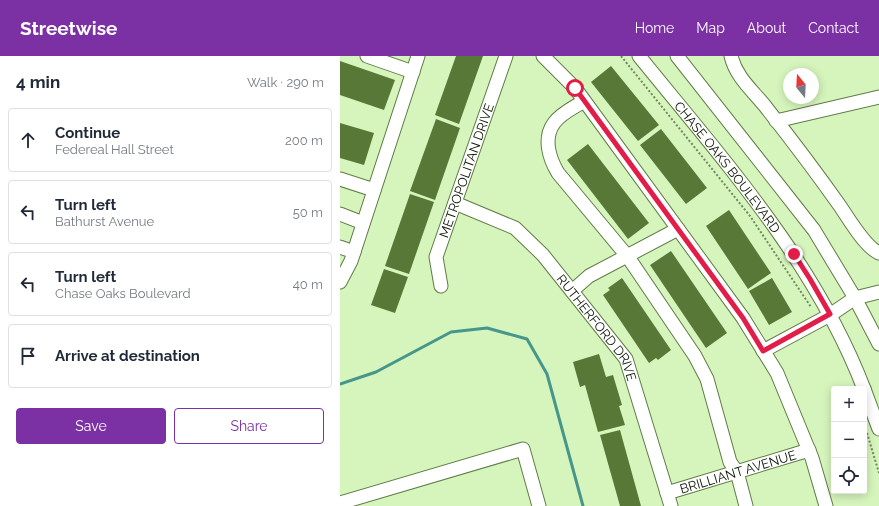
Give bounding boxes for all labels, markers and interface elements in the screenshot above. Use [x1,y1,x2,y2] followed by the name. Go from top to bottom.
[20,17,117,39] text: Streetwise
[635,20,674,36] text: Home
[696,20,725,36] text: Map
[747,20,786,36] text: About
[808,20,859,36] text: Contact
[783,68,819,104] north arrow
[16,72,60,92] text: 4 min
[247,75,324,90] text: Walk · 290 m
[566,79,584,97] route start
[672,98,784,236] street label: CHASE OAKS BOULEVARD
[436,101,496,240] street label: METROPOLITAN DRIVE
[55,124,120,142] text: Continue
[17,129,39,151] icon: ahead
[285,133,323,148] text: 200 m
[55,142,174,157] text: Federeal Hall Street
[55,196,116,214] text: Turn left
[17,201,39,223] icon: left
[293,205,323,220] text: 50 m
[55,214,154,229] text: Bathurst Avenue
[785,245,803,263] route end
[55,268,116,286] text: Turn left
[554,271,640,383] street label: RUTHERFORD DRIVE
[17,273,39,295] icon: left
[293,277,323,292] text: 40 m
[55,286,191,301] text: Chase Oaks Boulevard
[17,345,39,367] icon: arrive
[55,347,200,365] text: Arrive at destination
[831,386,867,494] map controls
[831,386,867,422] button: +
[16,408,166,444] button: Save
[174,408,324,444] button: Share
[831,422,867,458] button: −
[678,447,798,496] street label: BRILLIANT AVENUE
[831,458,867,494] button: locate

